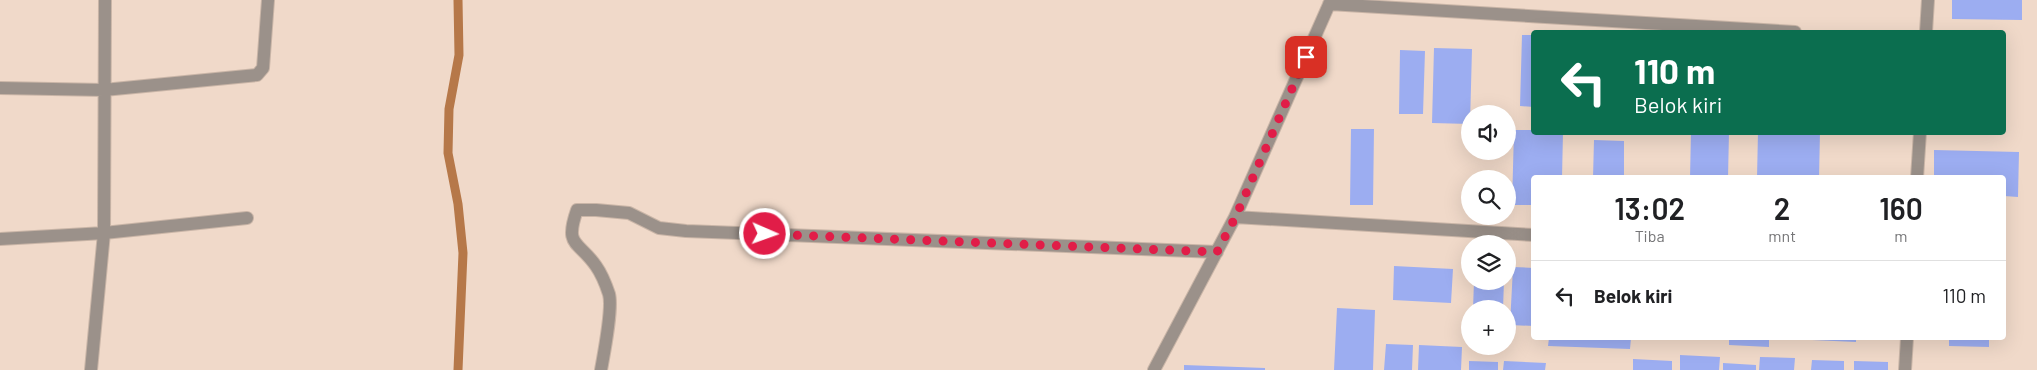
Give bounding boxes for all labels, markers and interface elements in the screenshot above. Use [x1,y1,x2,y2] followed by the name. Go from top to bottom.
[1285,36,1327,78] pin
[1292,43,1320,71] icon: arrive
[1634,49,1715,91] text: 110 m
[1551,50,1616,115] icon: left
[1634,91,1722,117] text: Belok kiri
[1461,105,1516,355] map controls
[1461,105,1516,160] button: sound
[1461,170,1516,225] button: search
[1614,190,1685,226] text: 13:02
[1774,190,1790,226] text: 2
[1879,190,1923,226] text: 160
[738,207,790,259] position arrow
[1635,226,1665,245] text: Tiba
[1768,226,1796,245] text: mnt
[1894,226,1908,245] text: m
[1461,235,1516,290] button: layers
[1551,282,1579,310] icon: left
[1594,284,1672,307] text: Belok kiri
[1942,284,1986,307] text: 110 m
[1461,300,1516,355] button: +

